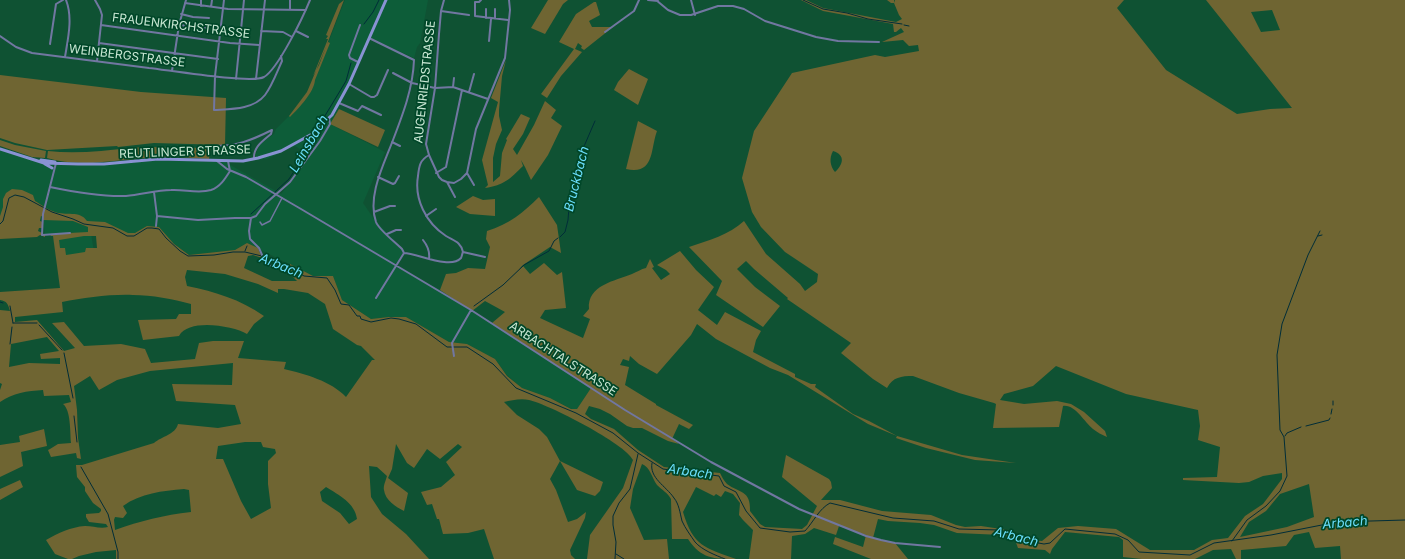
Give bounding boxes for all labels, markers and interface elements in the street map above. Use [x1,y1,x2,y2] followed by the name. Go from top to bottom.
[111,10,251,42] street label: FRAUENKIRCHSTRASSE
[411,20,439,144] street label: AUGENRIEDSTRASSE
[68,42,186,70] street label: WEINBERGSTRASSE
[286,113,332,175] water label: Leinsbach
[119,143,251,161] street label: REUTLINGER STRASSE
[561,145,593,213] water label: Bruckbach
[257,250,305,282] water label: Arbach
[507,319,619,399] street label: ARBACHTALSTRASSE
[667,461,713,483] water label: Arbach
[1322,513,1368,533] water label: Arbach
[992,524,1040,550] water label: Arbach

